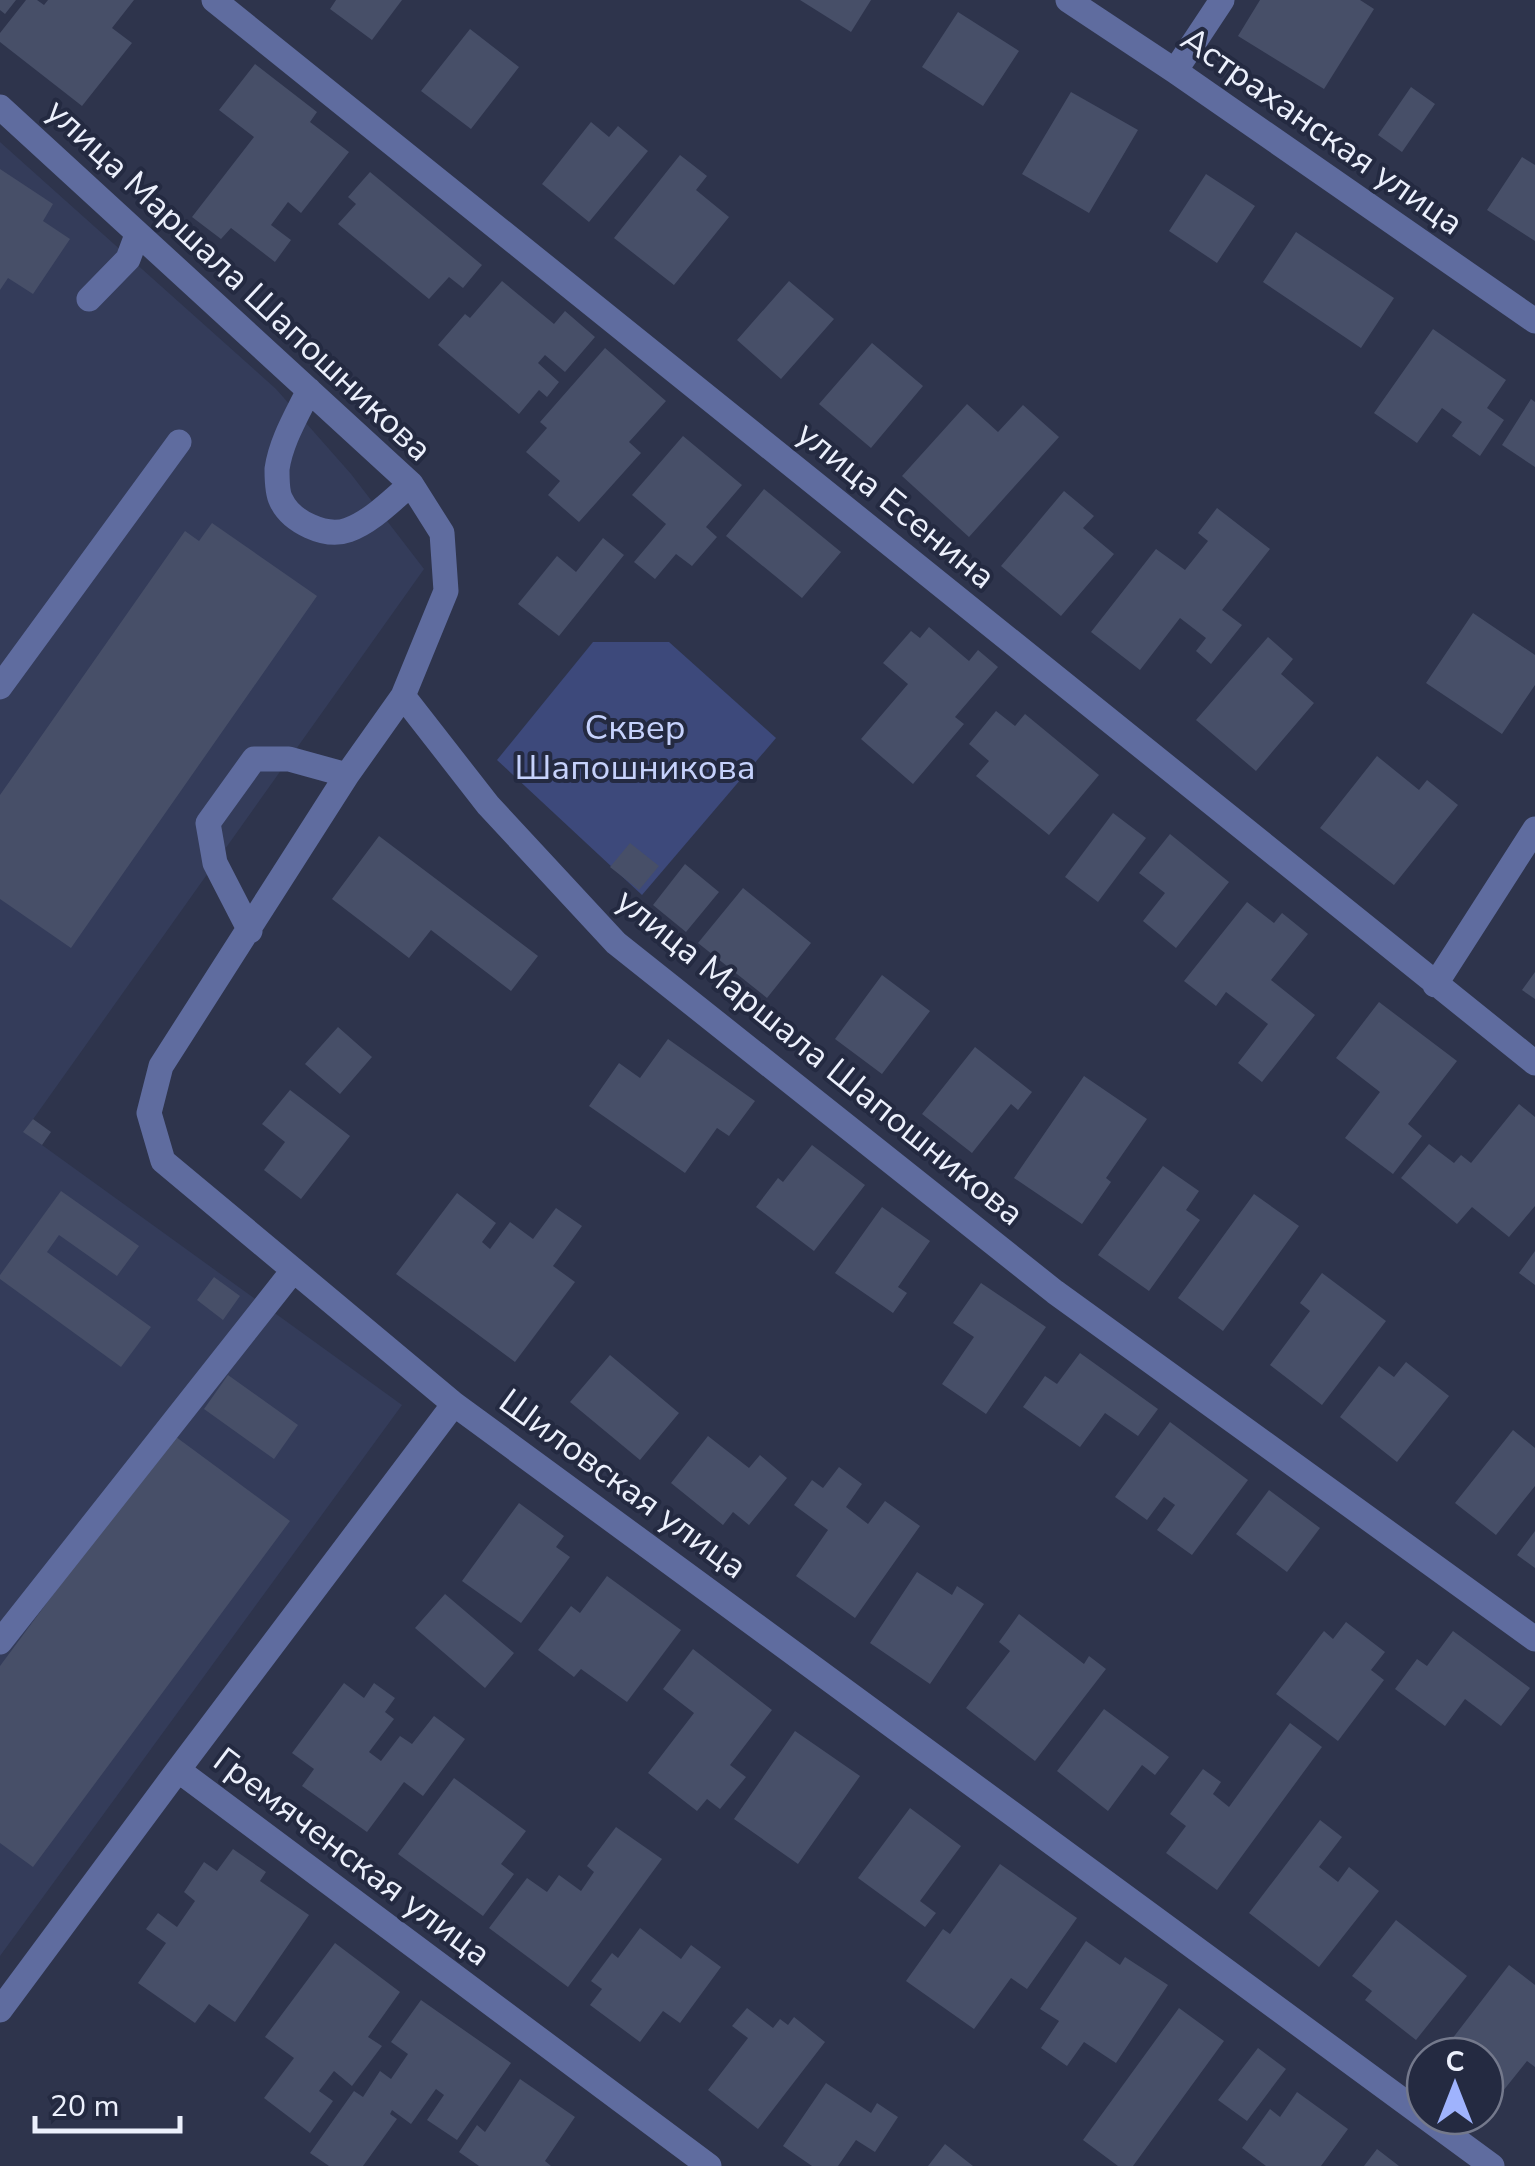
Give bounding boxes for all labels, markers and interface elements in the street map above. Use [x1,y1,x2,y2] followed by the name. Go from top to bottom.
[1172,16,1472,246] street label: Астраханская улица
[36,88,442,472] street label: улица Маршала Шапошникова
[787,410,1005,600] street label: улица Есенина
[514,704,756,791] park label: Сквер Шапошникова
[606,878,1034,1236] street label: улица Маршала Шапошникова
[490,1378,756,1590] street label: Шиловская улица
[204,1737,500,1977] street label: Гремяченская улица
[1405,2036,1505,2136] north arrow
[1445,2043,1465,2081] text: С
[35,2071,180,2133] scale bar
[50,2086,119,2127] text: 20 m

